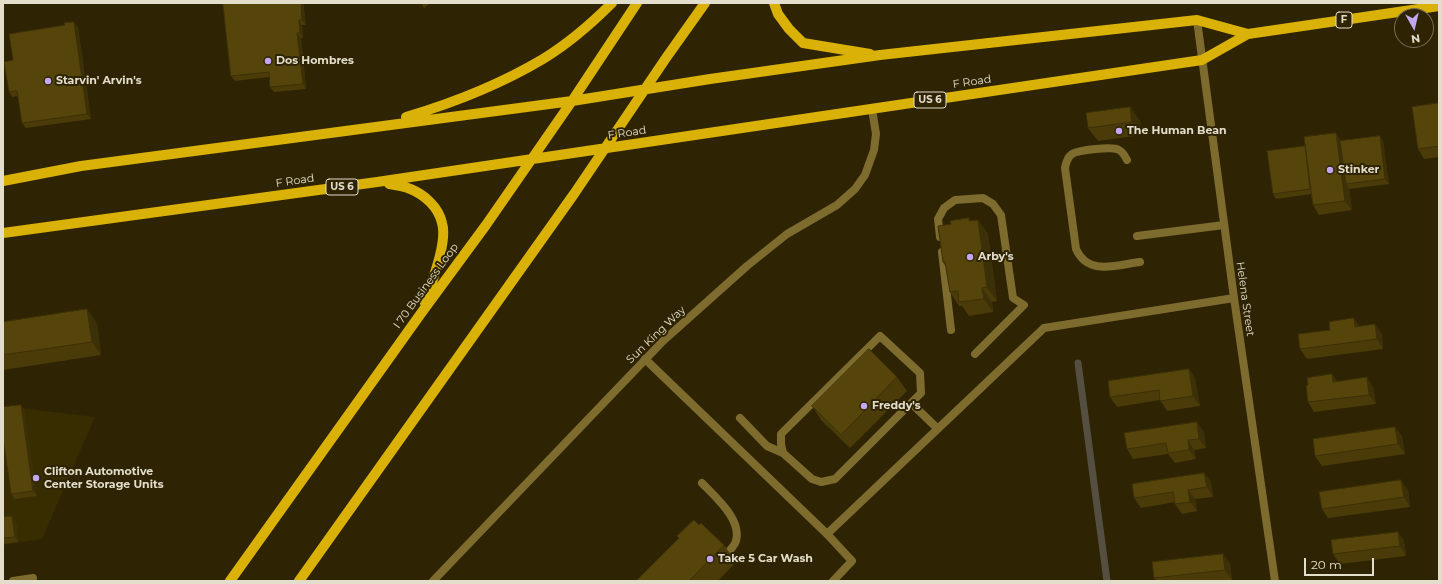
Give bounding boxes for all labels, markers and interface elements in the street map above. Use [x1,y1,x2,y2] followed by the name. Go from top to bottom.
[1394,8,1434,48] north arrow
[1336,12,1352,28] road number: F
[1410,31,1421,46] text: N
[276,54,354,68] place label: Dos Hombres
[263,56,273,66] marker: Dos Hombres
[952,73,992,91] street label: F Road
[56,74,142,88] place label: Starvin' Arvin's
[43,76,53,86] marker: Starvin' Arvin's
[914,92,946,108] road number: US 6
[607,124,647,142] street label: F Road
[1127,124,1227,138] place label: The Human Bean
[1114,126,1124,136] marker: The Human Bean
[1338,163,1379,177] place label: Stinker
[1325,165,1335,175] marker: Stinker
[275,172,315,190] street label: F Road
[326,179,358,195] road number: US 6
[391,241,461,331] street label: I 70 Business Loop
[978,250,1014,264] place label: Arby's
[965,252,975,262] marker: Arby's
[1233,261,1257,337] street label: Helena Street
[624,304,688,366] street label: Sun King Way
[872,399,921,413] place label: Freddy's
[859,401,869,411] marker: Freddy's
[44,465,164,491] place label: Clifton Automotive Center Storage Units
[31,473,41,483] marker: Clifton Automotive Center Storage Units
[1306,550,1376,576] scale bar
[718,552,813,566] place label: Take 5 Car Wash
[705,554,715,564] marker: Take 5 Car Wash
[1311,557,1342,572] text: 20 m

